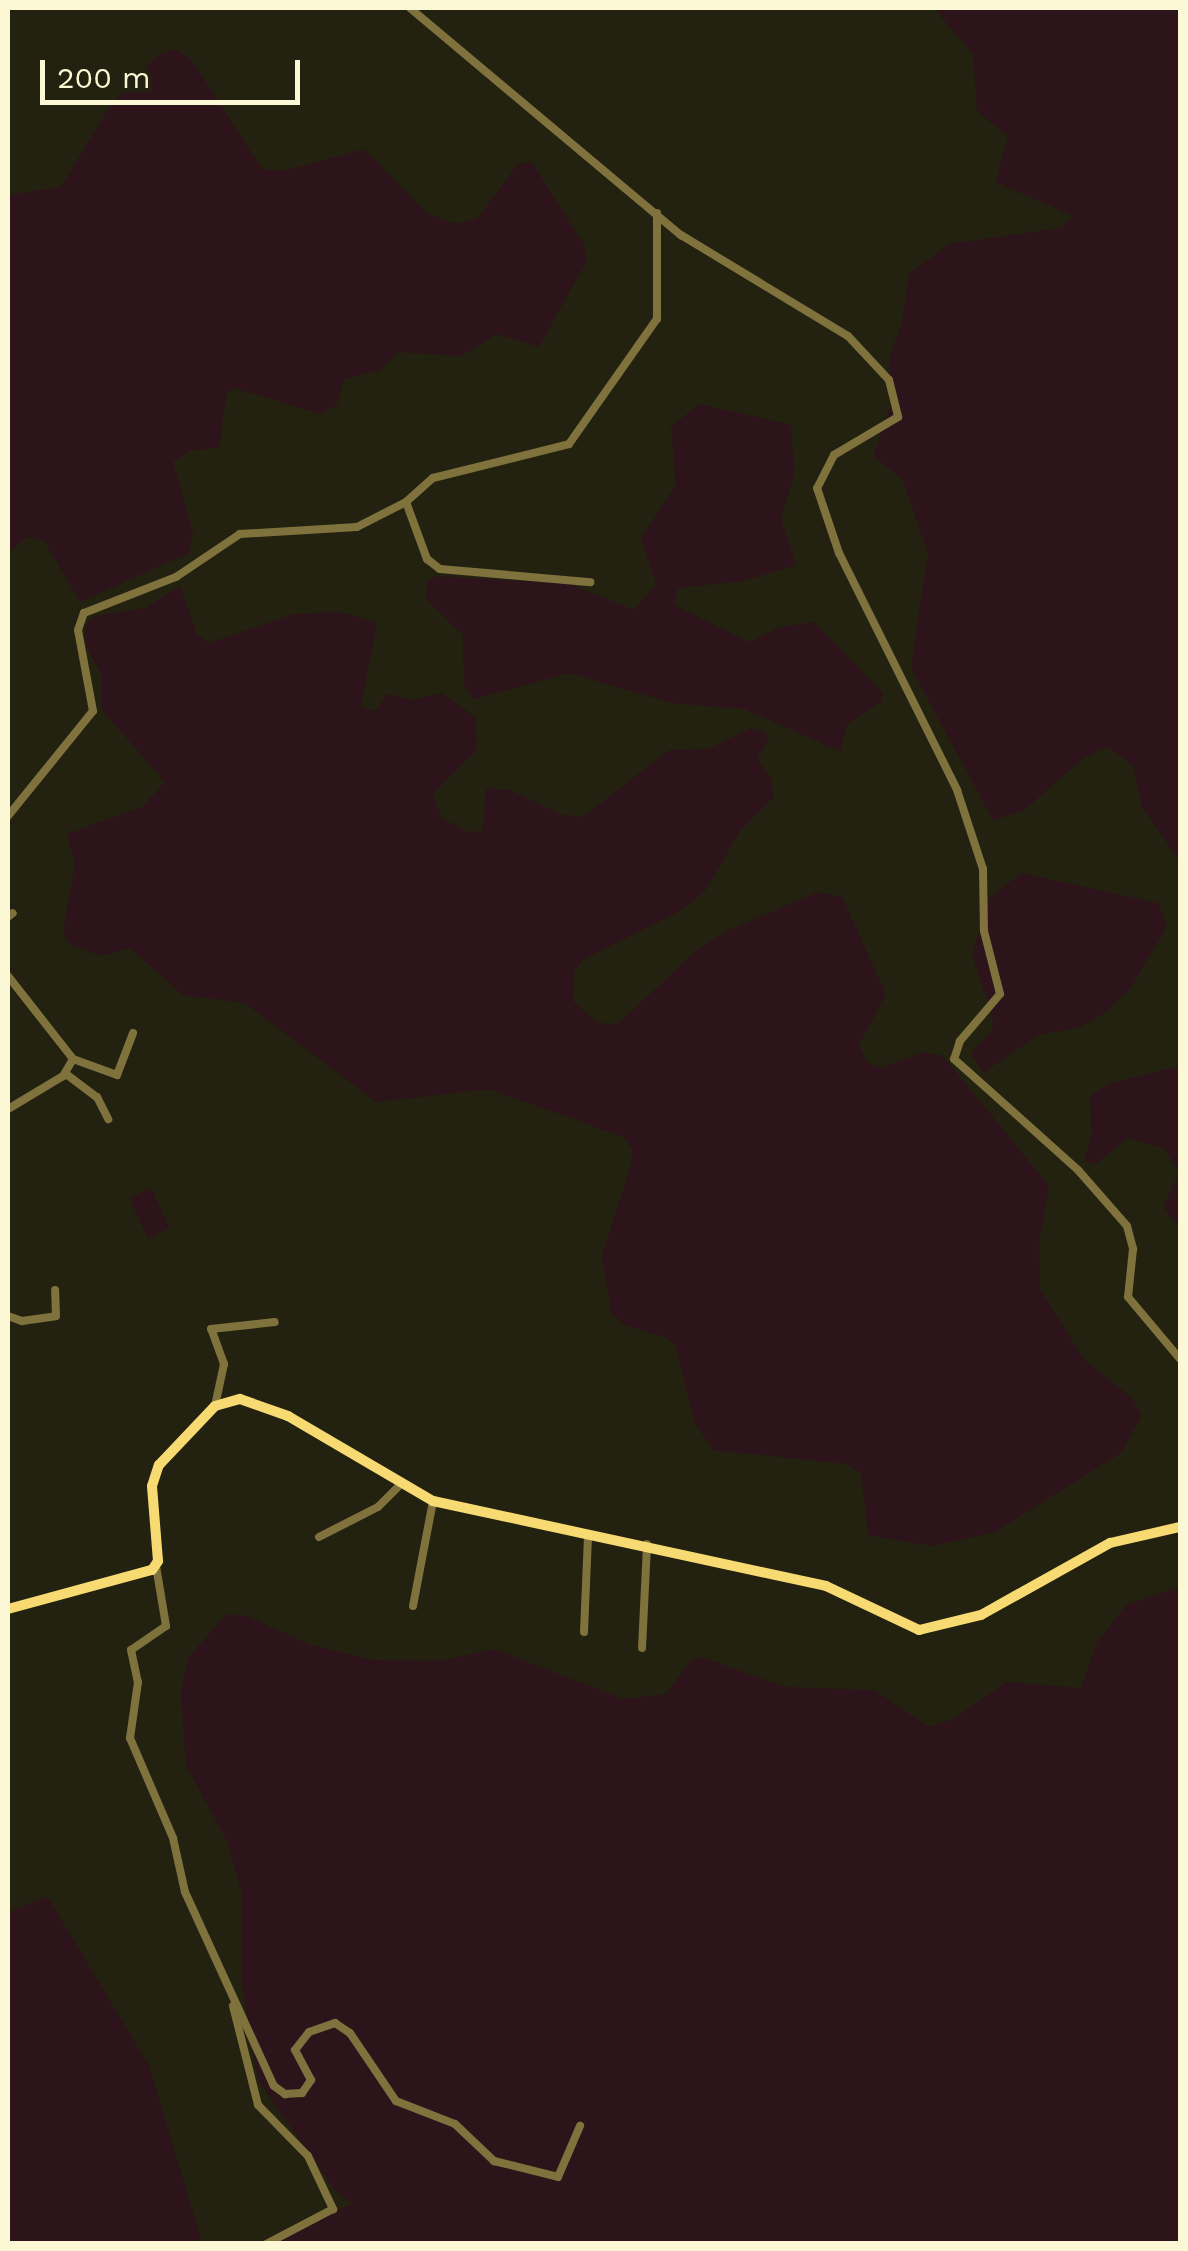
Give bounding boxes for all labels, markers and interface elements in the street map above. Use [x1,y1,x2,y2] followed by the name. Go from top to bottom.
[45,40,305,102] scale bar
[57,60,151,95] text: 200 m

